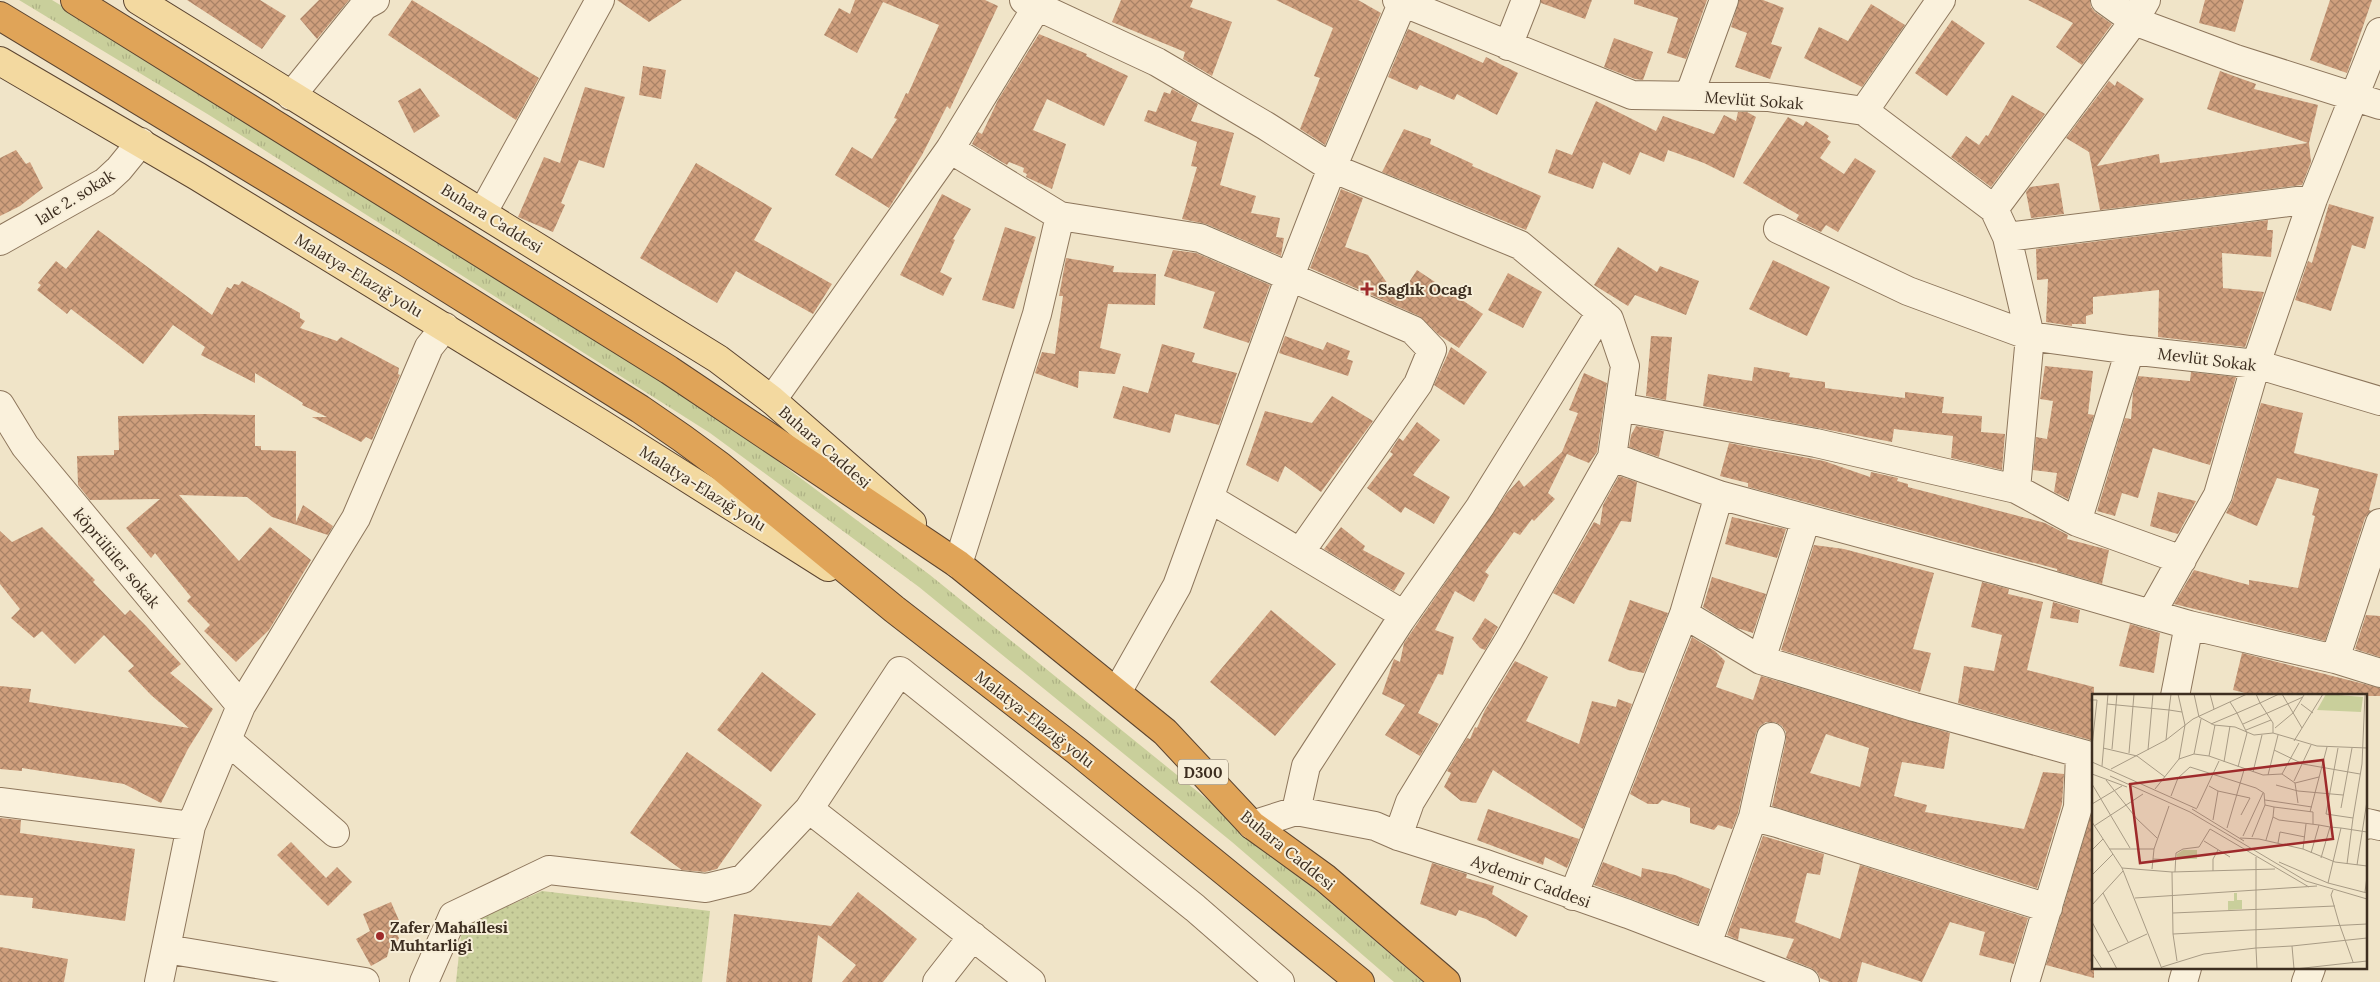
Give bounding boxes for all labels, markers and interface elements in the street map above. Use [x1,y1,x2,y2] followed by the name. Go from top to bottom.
[1704,87,1805,113] street label: Mevlüt Sokak
[32,165,118,229] street label: lale 2. sokak
[438,179,546,257] street label: Buhara Caddesi
[291,229,427,321] street label: Malatya-Elazığ yolu
[1378,279,1472,299] place label: Saglık Ocagı
[1360,282,1374,296] marker: Saglık Ocagı
[2156,343,2258,375] street label: Mevlüt Sokak
[775,402,875,492] street label: Buhara Caddesi
[636,441,770,535] street label: Malatya-Elazığ yolu
[69,504,165,612] street label: köprülüler sokak
[971,666,1099,772] street label: Malatya-Elazığ yolu
[2092,694,2368,970] inset map
[1178,760,1228,784] road number: D300
[1237,806,1339,894] street label: Buhara Caddesi
[1468,850,1593,912] street label: Aydemir Caddesi
[390,917,508,955] place label: Zafer Mahallesi Muhtarligi
[374,930,386,942] marker: Zafer Mahallesi Muhtarligi

